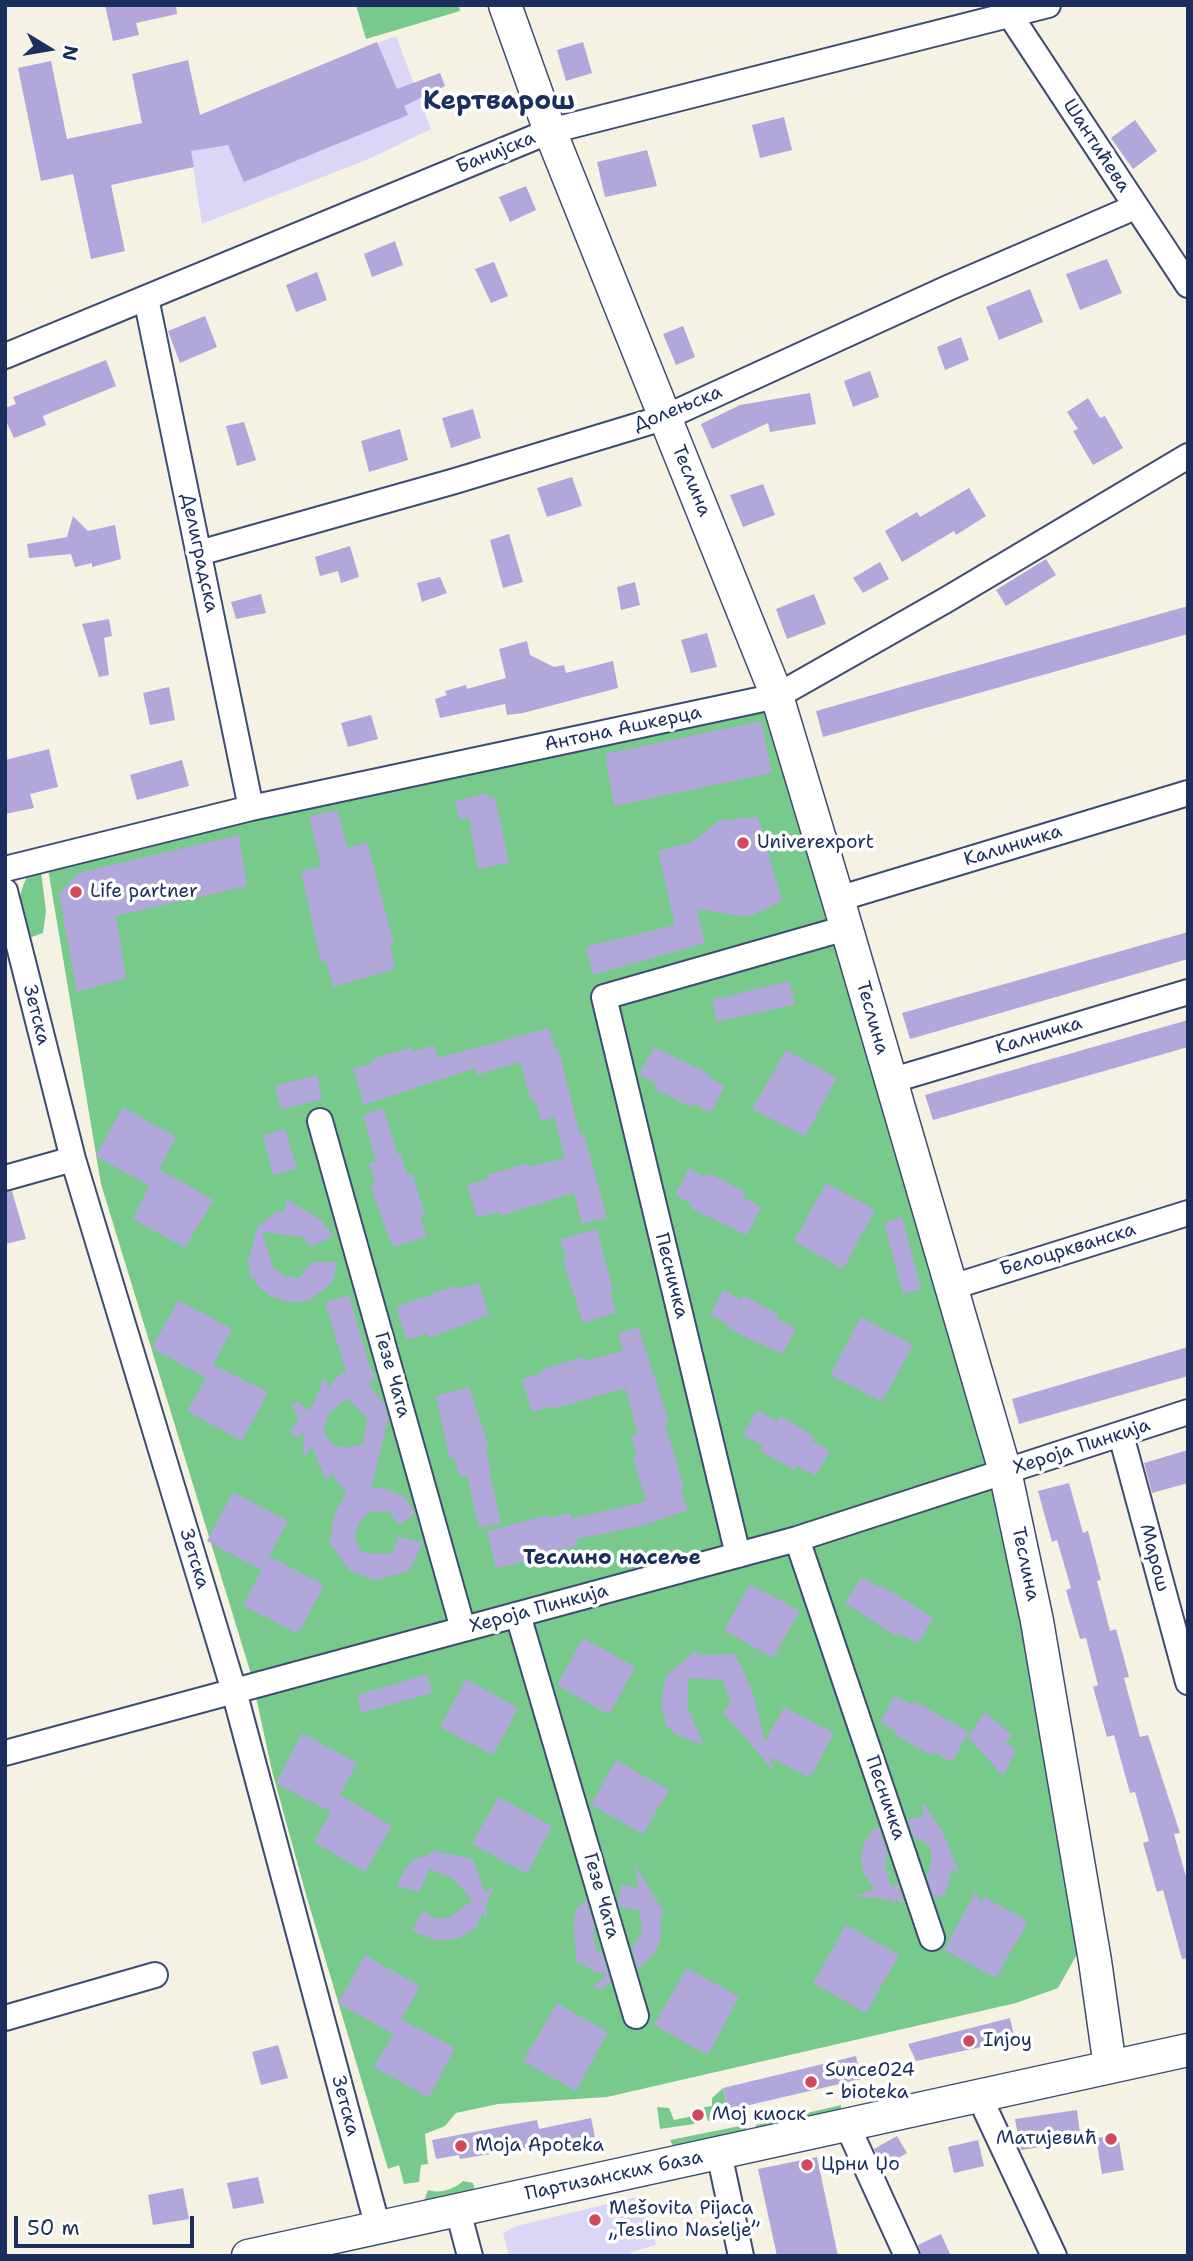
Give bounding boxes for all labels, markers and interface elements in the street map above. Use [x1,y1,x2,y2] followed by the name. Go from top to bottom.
[14,14,84,84] north arrow
[56,43,84,63] text: N
[423,86,575,118] district label: Кертварош
[1057,95,1135,197] street label: Шантићева
[453,127,539,179] street label: Банијска
[630,381,726,437] street label: Долењска
[666,442,716,520] street label: Теслина
[175,491,223,615] street label: Делиградска
[542,701,704,757] street label: Антона Ашкерца
[961,820,1065,872] street label: Калиничка
[757,832,874,854] place label: Univerexport
[735,835,751,851] marker: Univerexport
[90,881,198,903] place label: Life partner
[68,884,84,900] marker: Life partner
[851,979,893,1057] street label: Теслина
[18,982,54,1048] street label: Зетска
[993,1012,1085,1060] street label: Калничка
[997,1218,1139,1282] street label: Белоцркванска
[649,1231,693,1321] street label: Песничка
[369,1330,415,1420] street label: Гезе Чата
[1011,1414,1153,1480] street label: Хероја Пинкија
[1134,1522,1174,1594] street label: Марош
[1006,1525,1044,1603] street label: Теслина
[174,1526,214,1592] street label: Зетска
[523,1546,701,1572] district label: Теслино насеље
[467,1580,611,1638] street label: Хероја Пинкија
[860,1753,910,1843] street label: Песничка
[578,1851,624,1941] street label: Гезе Чата
[983,2030,1032,2052] place label: Injoy
[961,2033,977,2049] marker: Injoy
[825,2060,915,2104] place label: Sunce024 - bioteka
[326,2073,364,2139] street label: Зетска
[803,2074,819,2090] marker: Sunce024 - bioteka
[712,2104,806,2126] place label: Мој киоск
[690,2107,706,2123] marker: Мој киоск
[996,2128,1097,2150] place label: Матијевић
[1103,2131,1119,2147] marker: Матијевић
[475,2135,604,2157] place label: Moja Apoteka
[453,2138,469,2154] marker: Moja Apoteka
[523,2146,705,2206] street label: Партизанских база
[821,2154,900,2176] place label: Црни Џо
[799,2157,815,2173] marker: Црни Џо
[609,2198,760,2242] place label: Mešovita Pijaca „Teslino Naselje”
[18,2202,198,2246] scale bar
[587,2212,603,2228] marker: Mešovita Pijaca „Teslino Naselje”
[27,2214,80,2242] text: 50 m

